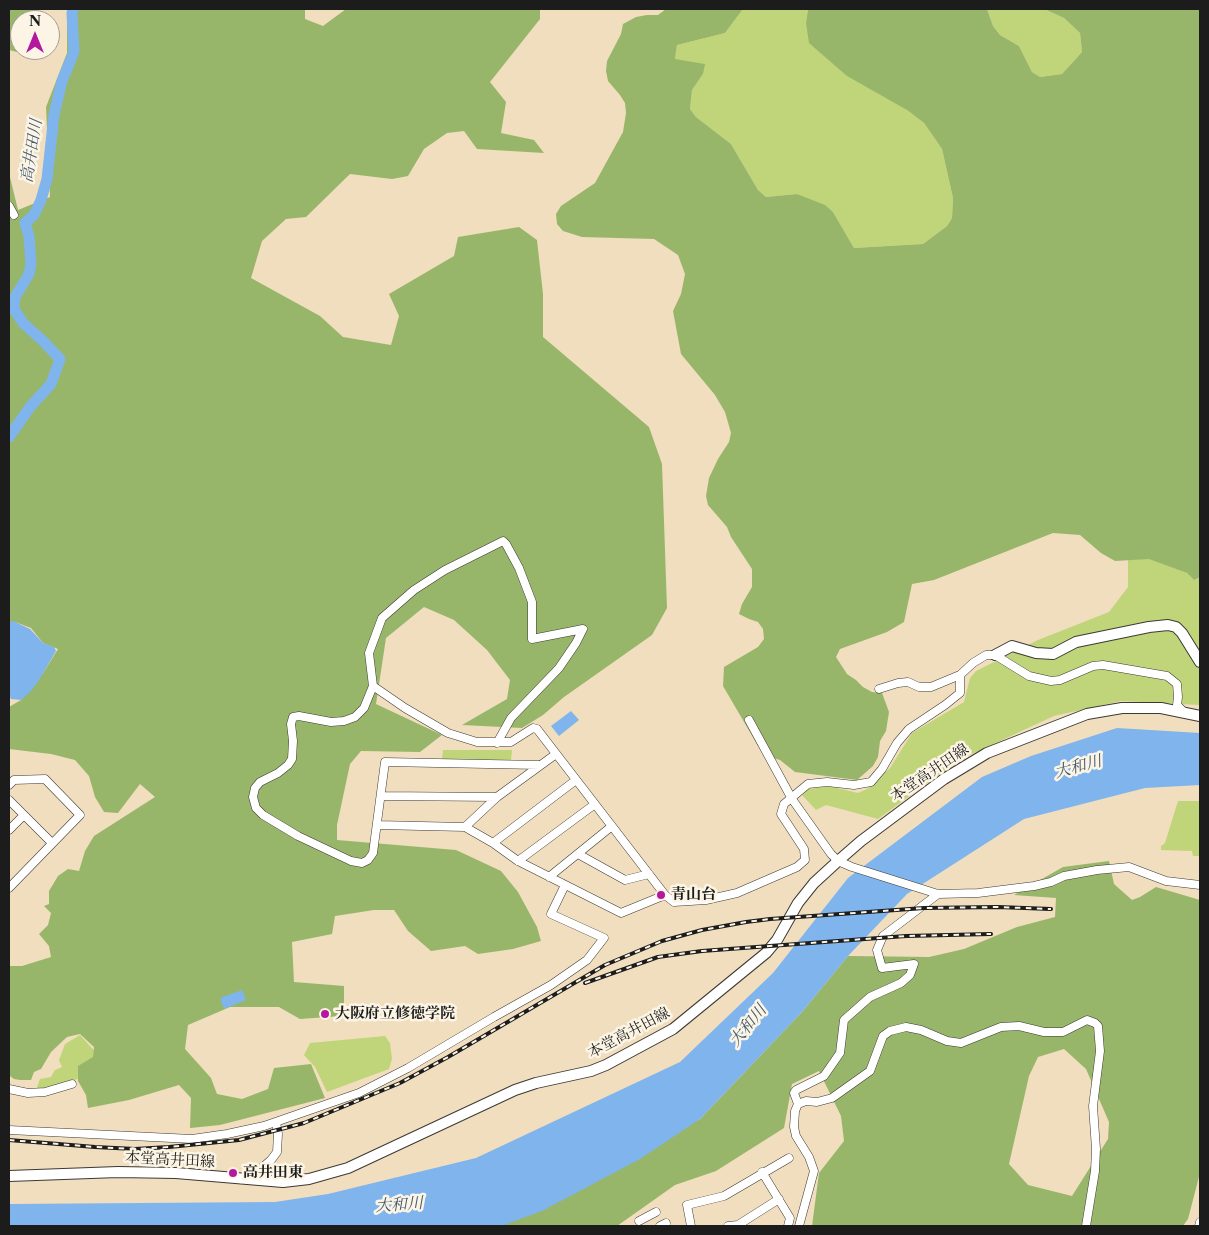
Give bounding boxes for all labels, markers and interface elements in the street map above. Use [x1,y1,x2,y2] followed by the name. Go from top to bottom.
[10,10,60,60] north arrow
[29,12,41,30] text: N
[18,118,46,184] water label: 高井田川
[888,740,972,806] street label: 本堂高井田線
[1052,752,1104,782] water label: 大和川
[671,886,716,904] place label: 青山台
[655,889,667,901] marker: 青山台
[725,1001,771,1051] water label: 大和川
[585,1004,673,1062] street label: 本堂高井田線
[335,1005,455,1023] place label: 大阪府立修徳学院
[319,1008,331,1020] marker: 大阪府立修徳学院
[125,1149,215,1171] street label: 本堂高井田線
[243,1164,303,1182] place label: 高井田東
[227,1167,239,1179] marker: 高井田東
[374,1194,424,1216] water label: 大和川

